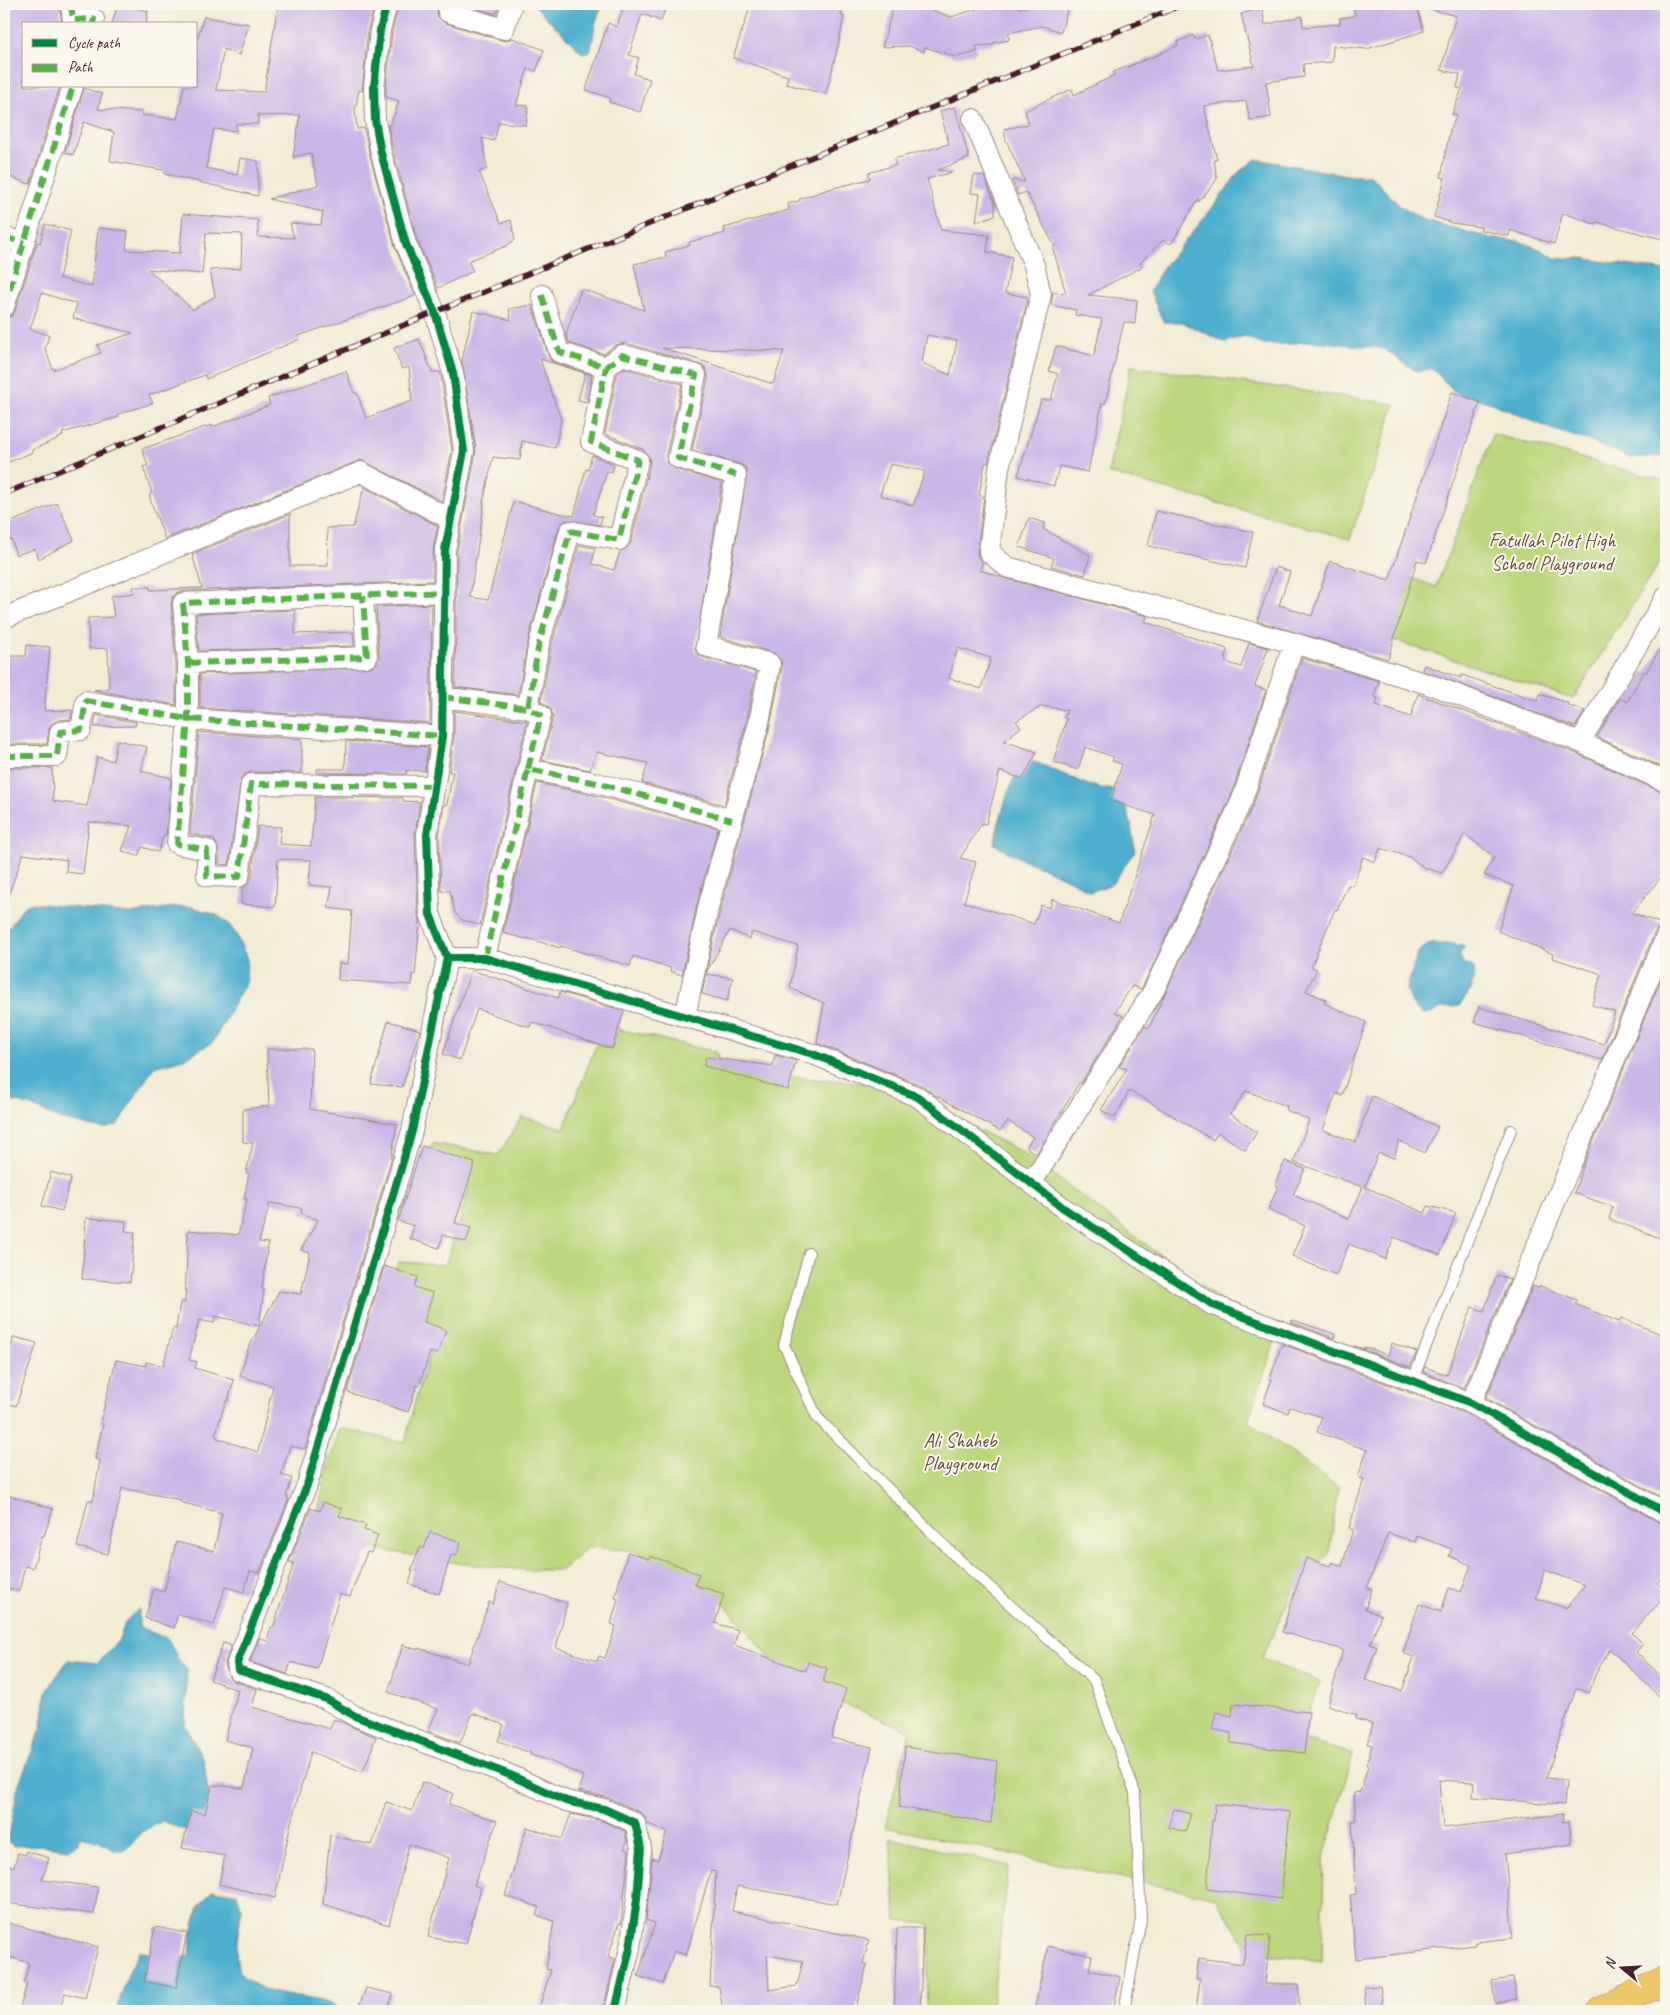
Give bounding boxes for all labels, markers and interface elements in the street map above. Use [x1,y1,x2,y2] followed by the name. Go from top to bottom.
[22,22,198,88] legend
[68,34,120,53] text: Cycle path
[68,58,94,77] text: Path
[1489,528,1616,576] park label: Fatullah Pilot High School Playground
[923,1428,1000,1476] park label: Ali Shaheb Playground
[1598,1942,1648,1992] north arrow
[1601,1955,1620,1971] text: N

